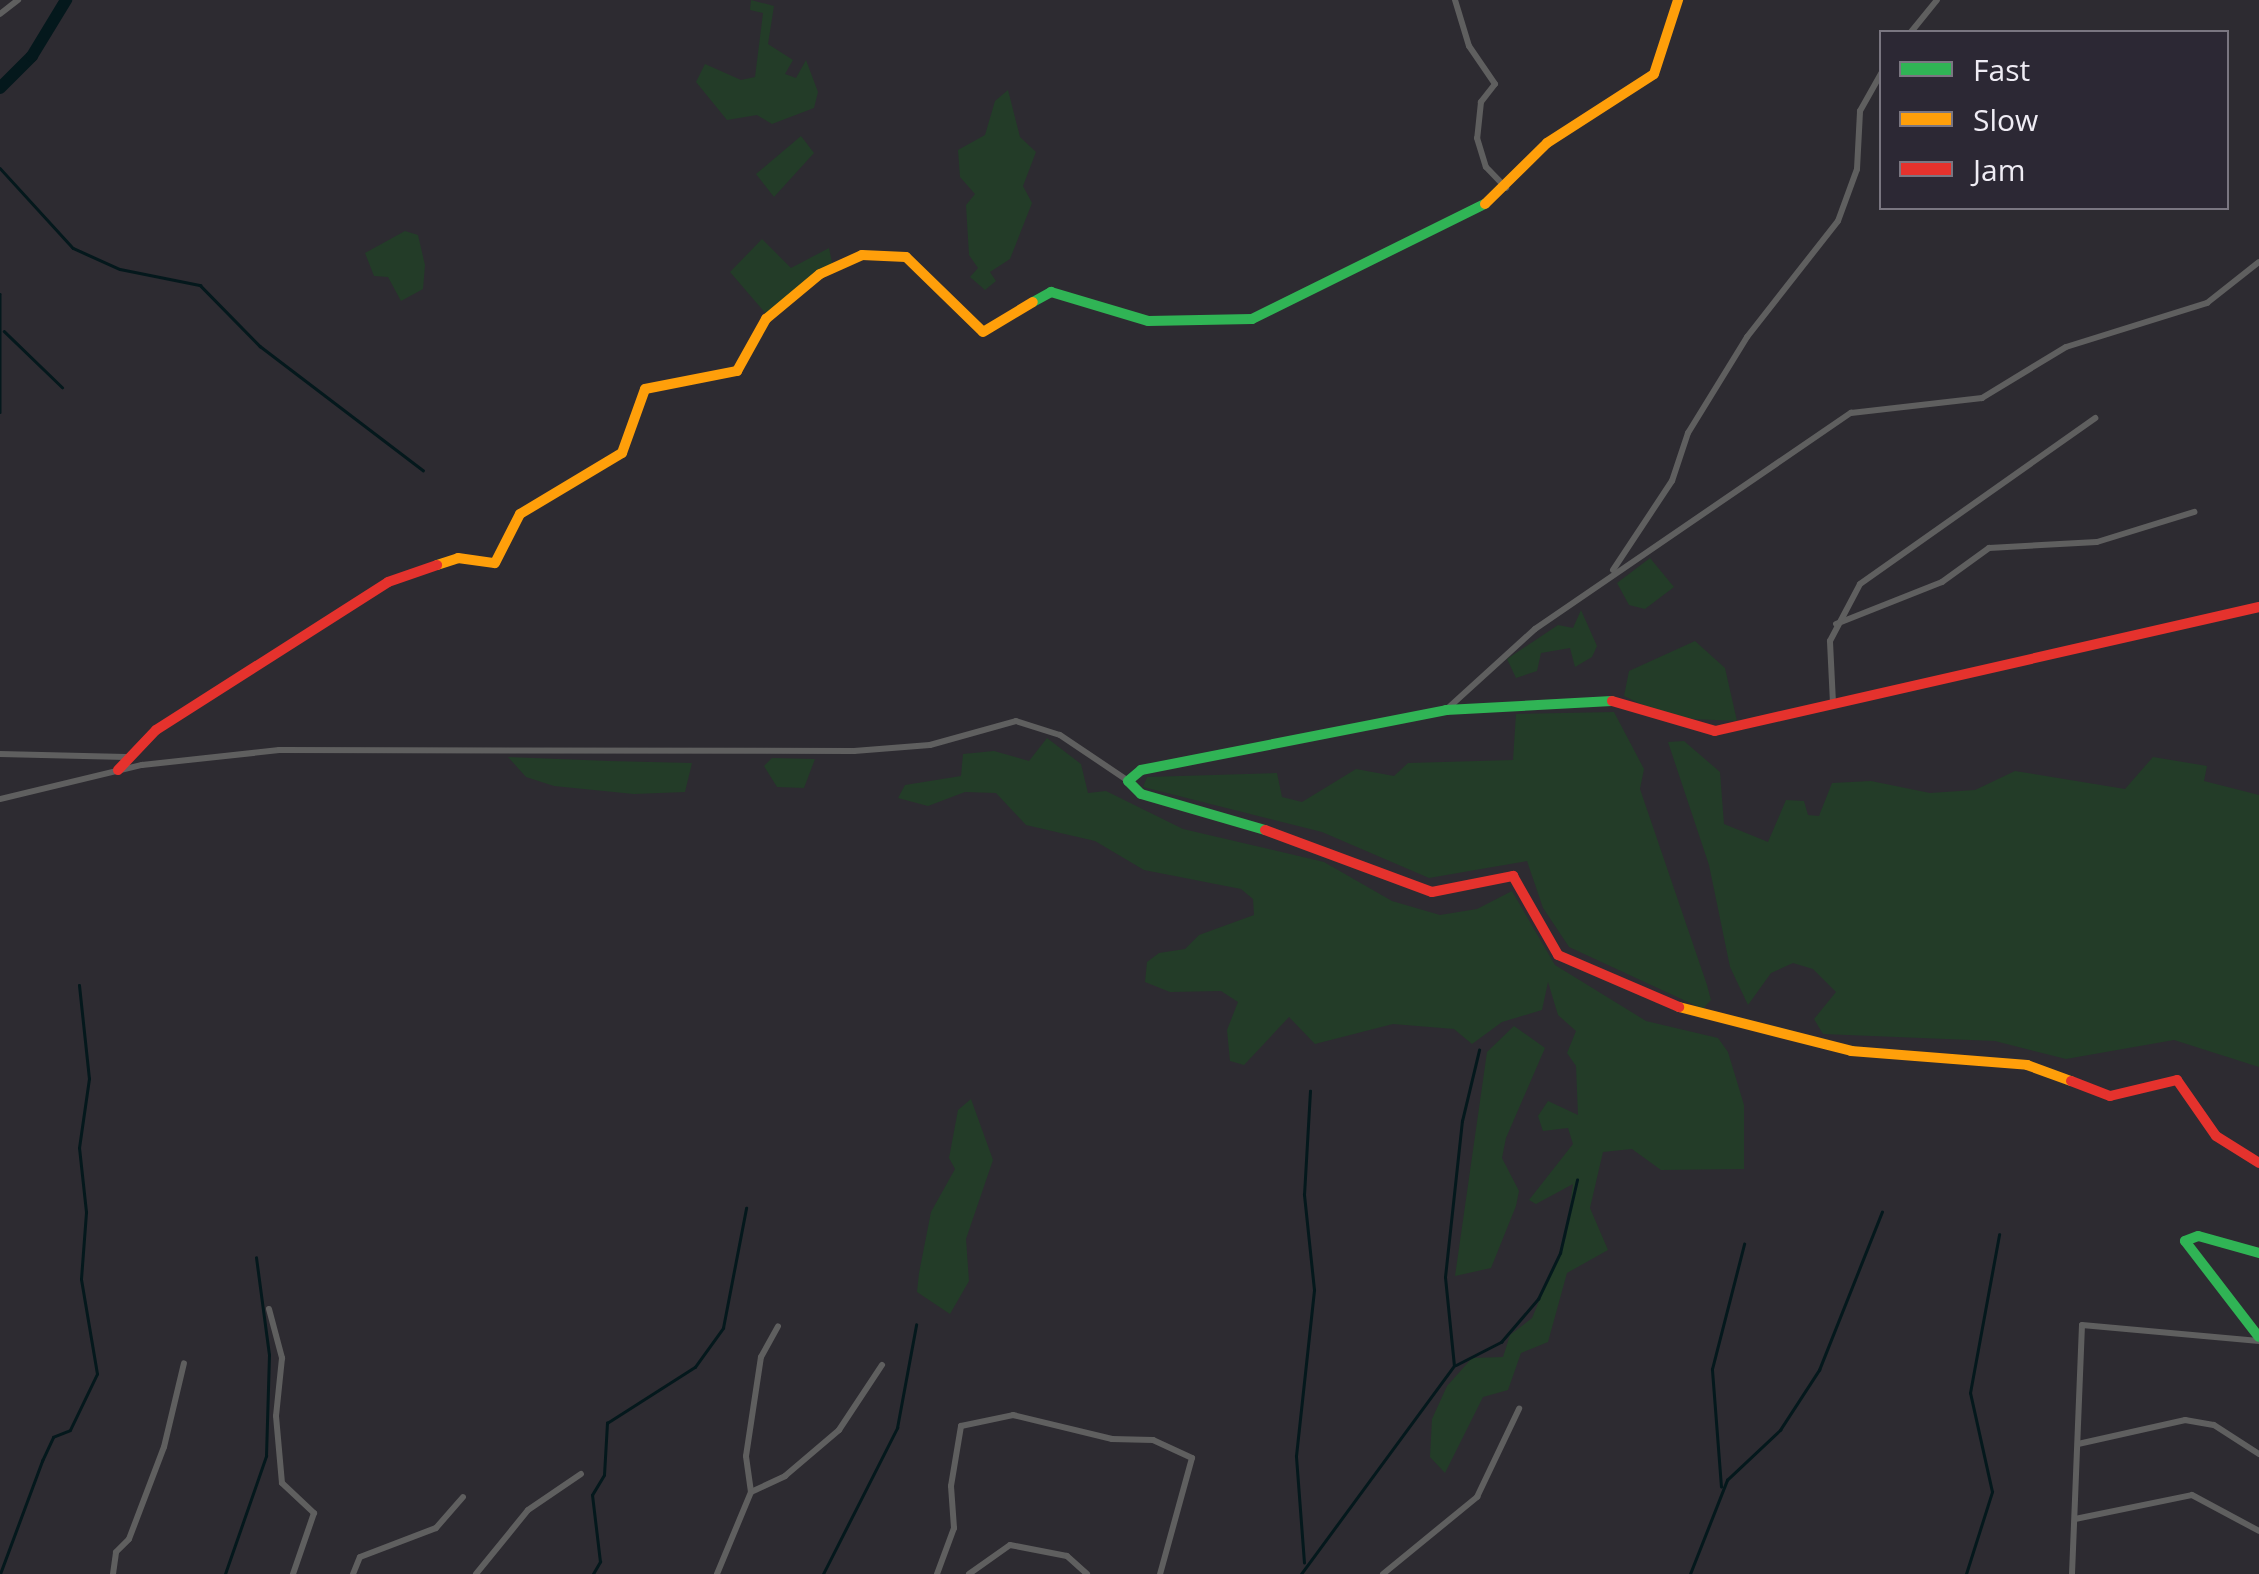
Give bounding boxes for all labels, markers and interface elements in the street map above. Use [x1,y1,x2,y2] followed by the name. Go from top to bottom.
[1879,30,2229,210] legend
[1973,49,2030,90] text: Fast
[1973,99,2038,140] text: Slow
[1973,149,2026,190] text: Jam

